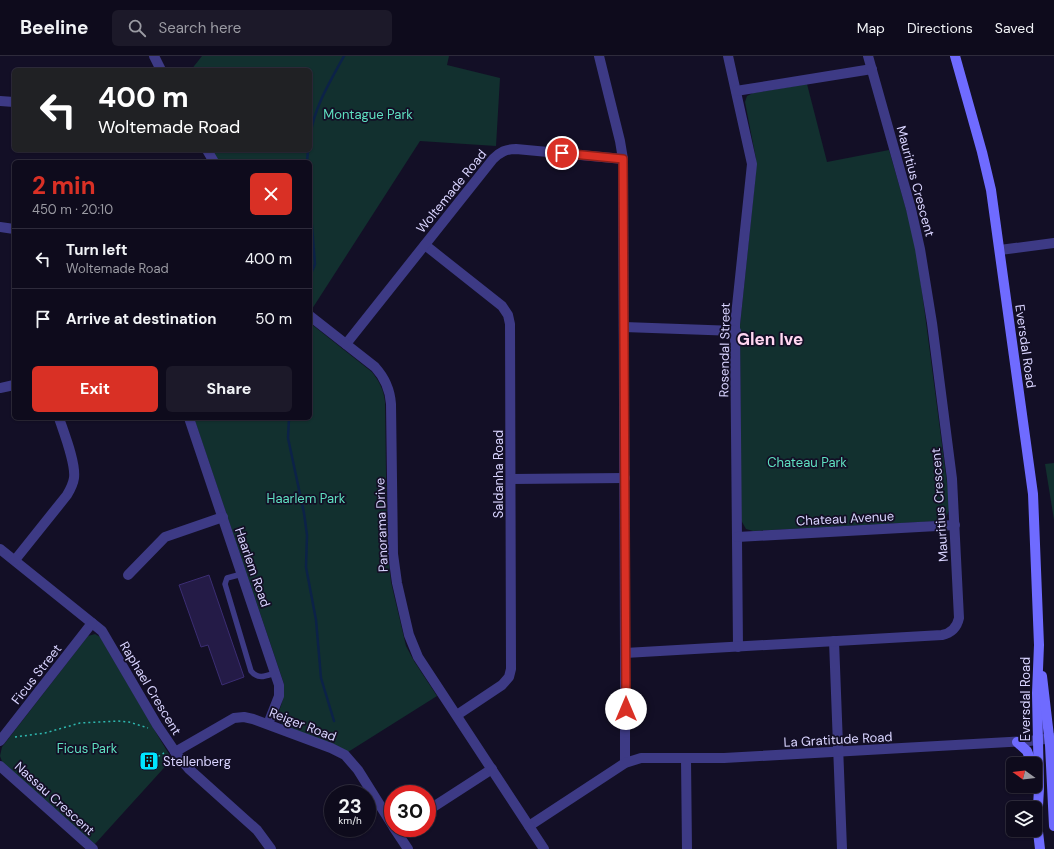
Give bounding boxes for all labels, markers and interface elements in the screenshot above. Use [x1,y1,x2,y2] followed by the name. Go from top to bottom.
[112,10,392,46] search box
[20,15,88,40] text: Beeline
[126,17,148,39] icon: search
[158,18,241,38] text: Search here
[857,19,885,37] text: Map
[907,19,973,37] text: Directions
[995,19,1034,37] text: Saved
[98,79,189,116] text: 400 m
[32,84,84,136] icon: left
[323,106,413,123] park label: Montague Park
[98,115,240,139] text: Woltemade Road
[893,124,939,238] street label: Mauritius Crescent
[545,136,579,170] pin
[551,142,573,164] icon: arrive
[412,146,490,237] street label: Woltemade Road
[32,170,95,201] text: 2 min
[250,173,292,215] button: close
[32,201,113,218] text: 450 m · 20:10
[66,240,127,260] text: Turn left
[32,248,54,270] icon: left
[245,249,292,269] text: 400 m
[66,260,169,277] text: Woltemade Road
[715,302,734,398] street label: Rosendal Street
[1011,303,1040,389] street label: Eversdal Road
[32,308,54,330] icon: arrive
[66,309,217,329] text: Arrive at destination
[255,309,292,329] text: 50 m
[737,328,803,350] district label: Glen Ive
[32,366,158,412] button: Exit
[166,366,292,412] button: Share
[490,430,507,518] street label: Saldanha Road
[927,447,952,563] street label: Mauritius Crescent
[767,454,847,471] park label: Chateau Park
[371,478,392,572] street label: Panorama Drive
[267,490,346,507] park label: Haarlem Park
[796,507,894,530] street label: Chateau Avenue
[231,525,274,609] street label: Haarlem Road
[116,638,185,738] street label: Raphael Crescent
[8,641,65,708] street label: Ficus Street
[1017,657,1034,741] street label: Eversdal Road
[605,688,647,730] position arrow
[267,704,339,745] street label: Reiger Road
[783,728,893,751] street label: La Gratitude Road
[57,740,118,757] park label: Ficus Park
[138,750,160,772] building icon: Stellenberg
[163,753,231,770] place label: Stellenberg
[1006,757,1042,793] north arrow
[1006,757,1042,837] map controls
[11,758,98,839] street label: Nassau Crescent
[384,785,436,837] speed limit sign: 30
[338,793,362,819] text: 23
[1006,801,1042,837] button: layers
[338,814,362,827] text: km/h

